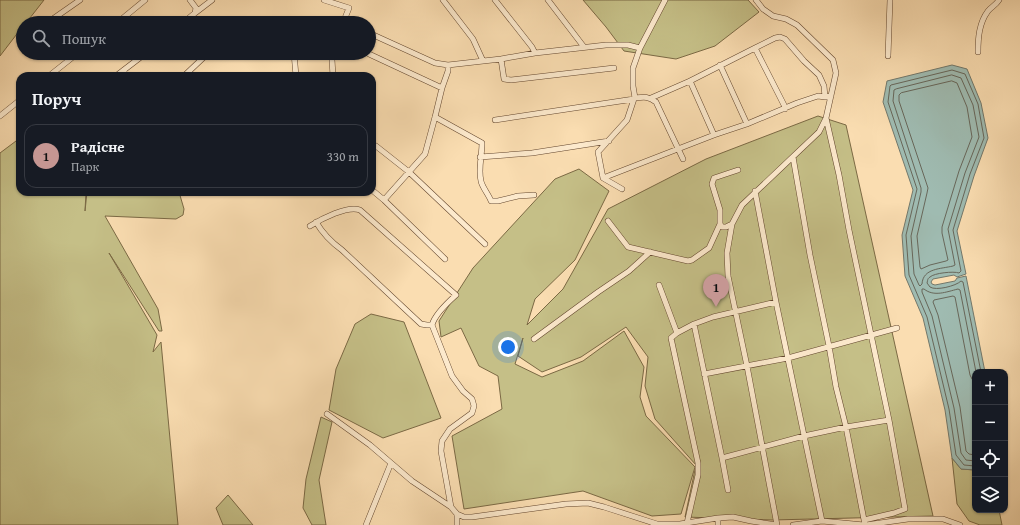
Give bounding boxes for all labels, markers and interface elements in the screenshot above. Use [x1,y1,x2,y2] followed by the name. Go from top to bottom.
[16,16,376,60] search box
[30,27,52,49] icon: search
[62,28,106,49] text: Пошук
[32,86,81,111] text: Поруч
[71,136,125,157] text: Радісне
[43,147,49,166] text: 1
[327,147,359,166] text: 330 m
[71,157,99,176] text: Парк
[703,274,729,307] pin: 1
[498,337,518,357] your location
[972,369,1008,513] map controls
[972,369,1008,405] button: +
[972,405,1008,441] button: −
[972,441,1008,477] button: locate
[972,477,1008,513] button: layers

